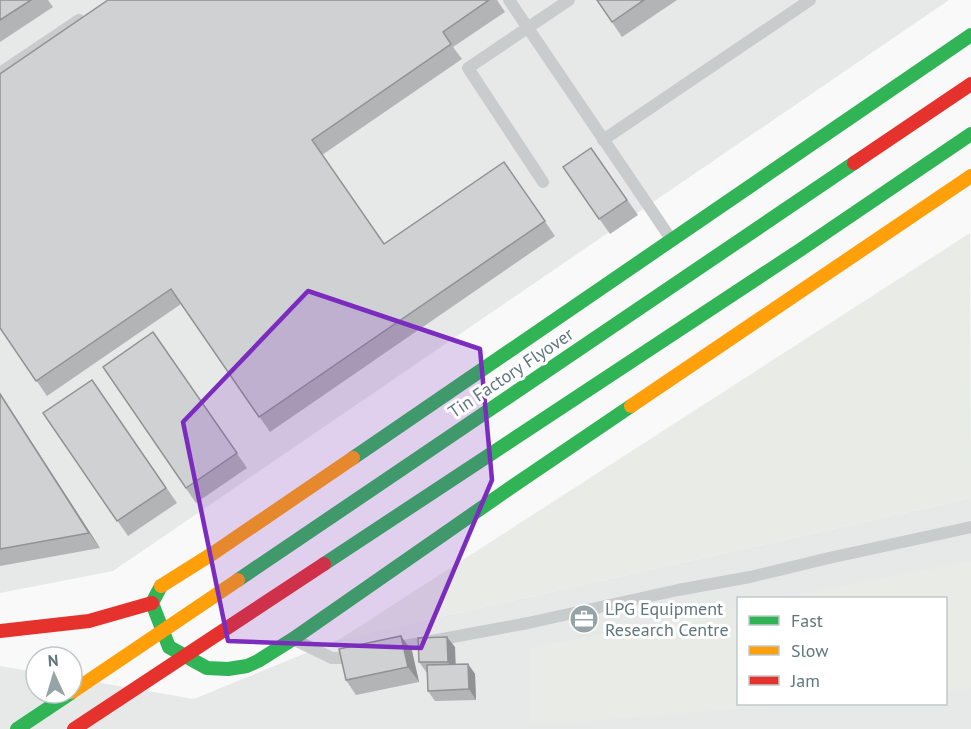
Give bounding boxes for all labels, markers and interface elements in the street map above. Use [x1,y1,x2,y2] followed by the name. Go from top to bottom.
[444,322,578,423] street label: Tin Factory Flyover
[605,597,729,641] place label: LPG Equipment Research Centre
[737,597,947,705] legend
[568,603,600,635] office icon: LPG Equipment Research Centre
[791,609,823,632] text: Fast
[791,639,829,662] text: Slow
[24,645,84,705] north arrow
[47,650,59,670] text: N
[790,669,820,692] text: Jam

